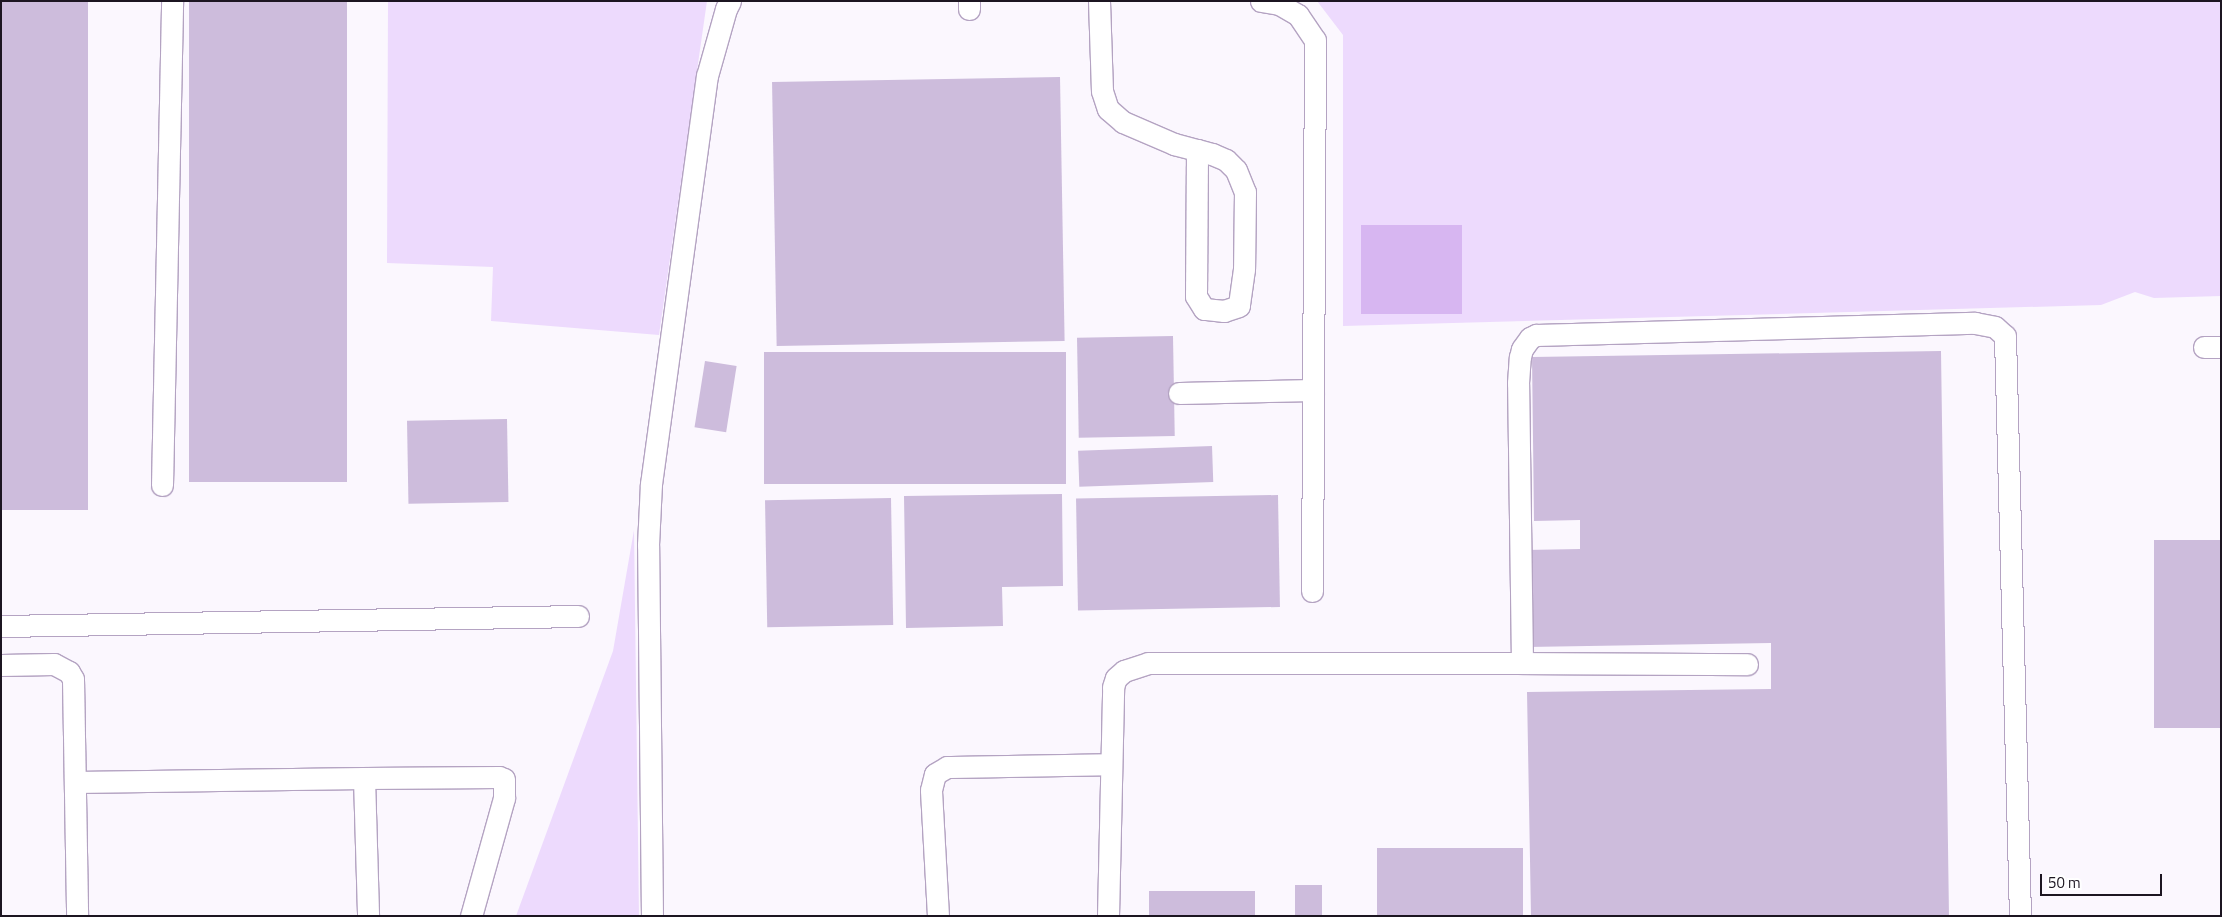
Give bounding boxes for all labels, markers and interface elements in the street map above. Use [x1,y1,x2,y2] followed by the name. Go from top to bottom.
[2042,864,2164,896] scale bar
[2048,871,2081,894] text: 50 m

